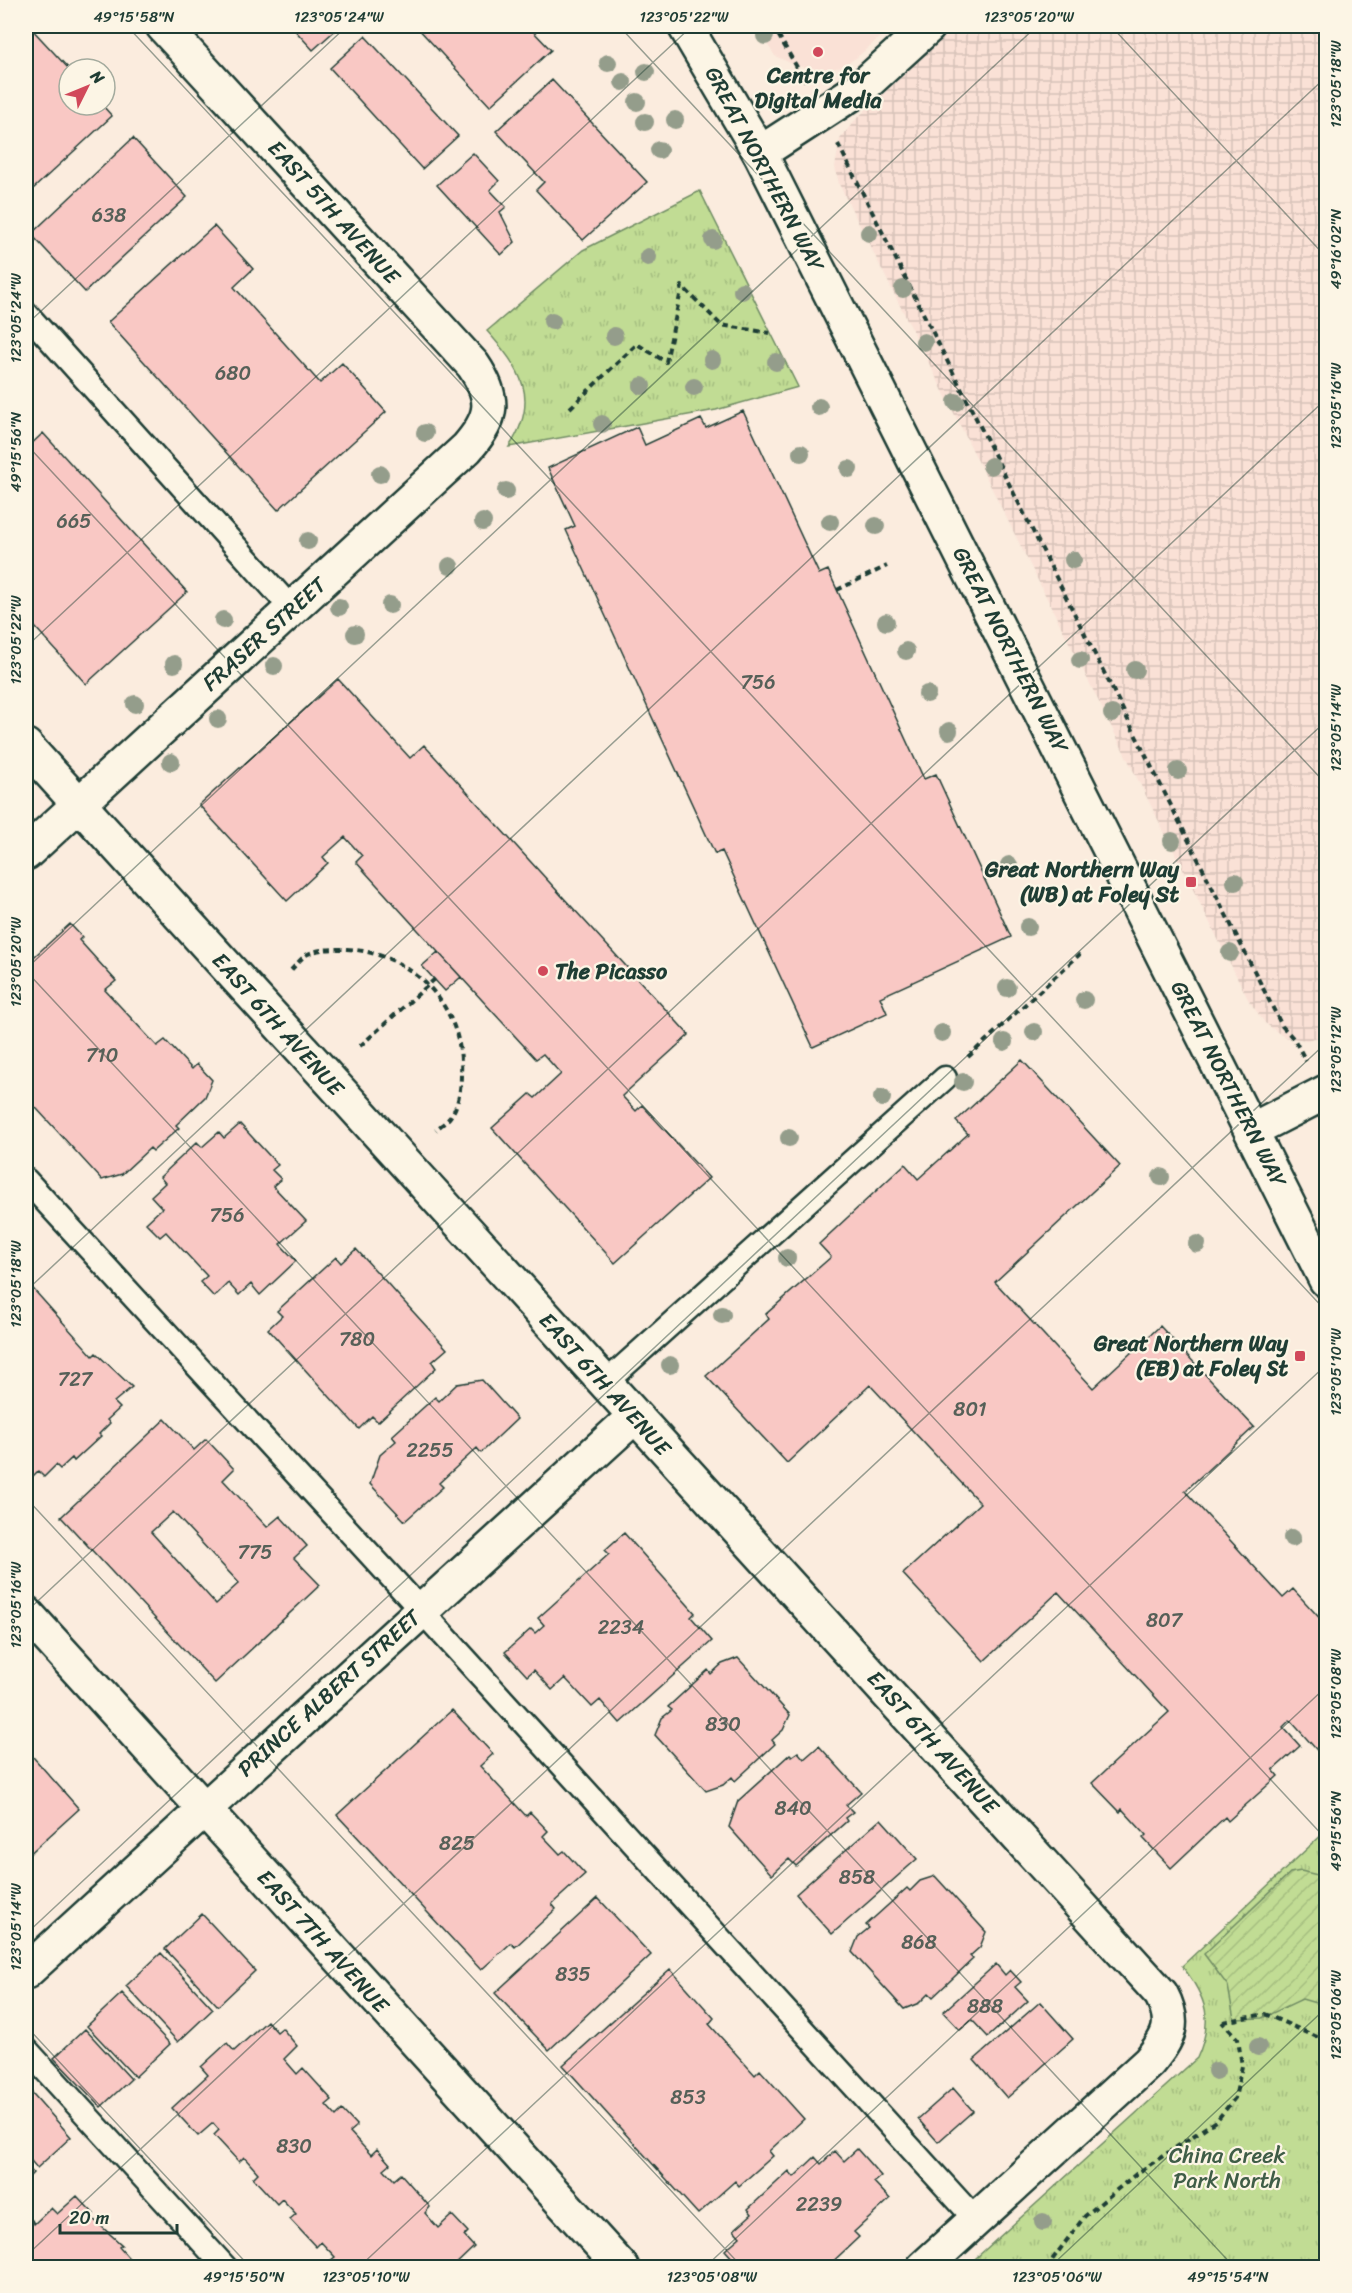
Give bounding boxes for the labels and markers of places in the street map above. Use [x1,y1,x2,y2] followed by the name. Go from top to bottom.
[811,45,825,59] marker: Centre for Digital Media
[754,56,882,120] place label: Centre for Digital Media
[984,850,1180,914] place label: Great Northern Way (WB) at Foley St
[1184,875,1198,889] marker: Great Northern Way (WB) at Foley St
[555,952,668,991] place label: The Picasso
[536,964,550,978] marker: The Picasso
[1093,1324,1289,1388] place label: Great Northern Way (EB) at Foley St
[1293,1349,1307,1363] marker: Great Northern Way (EB) at Foley St

